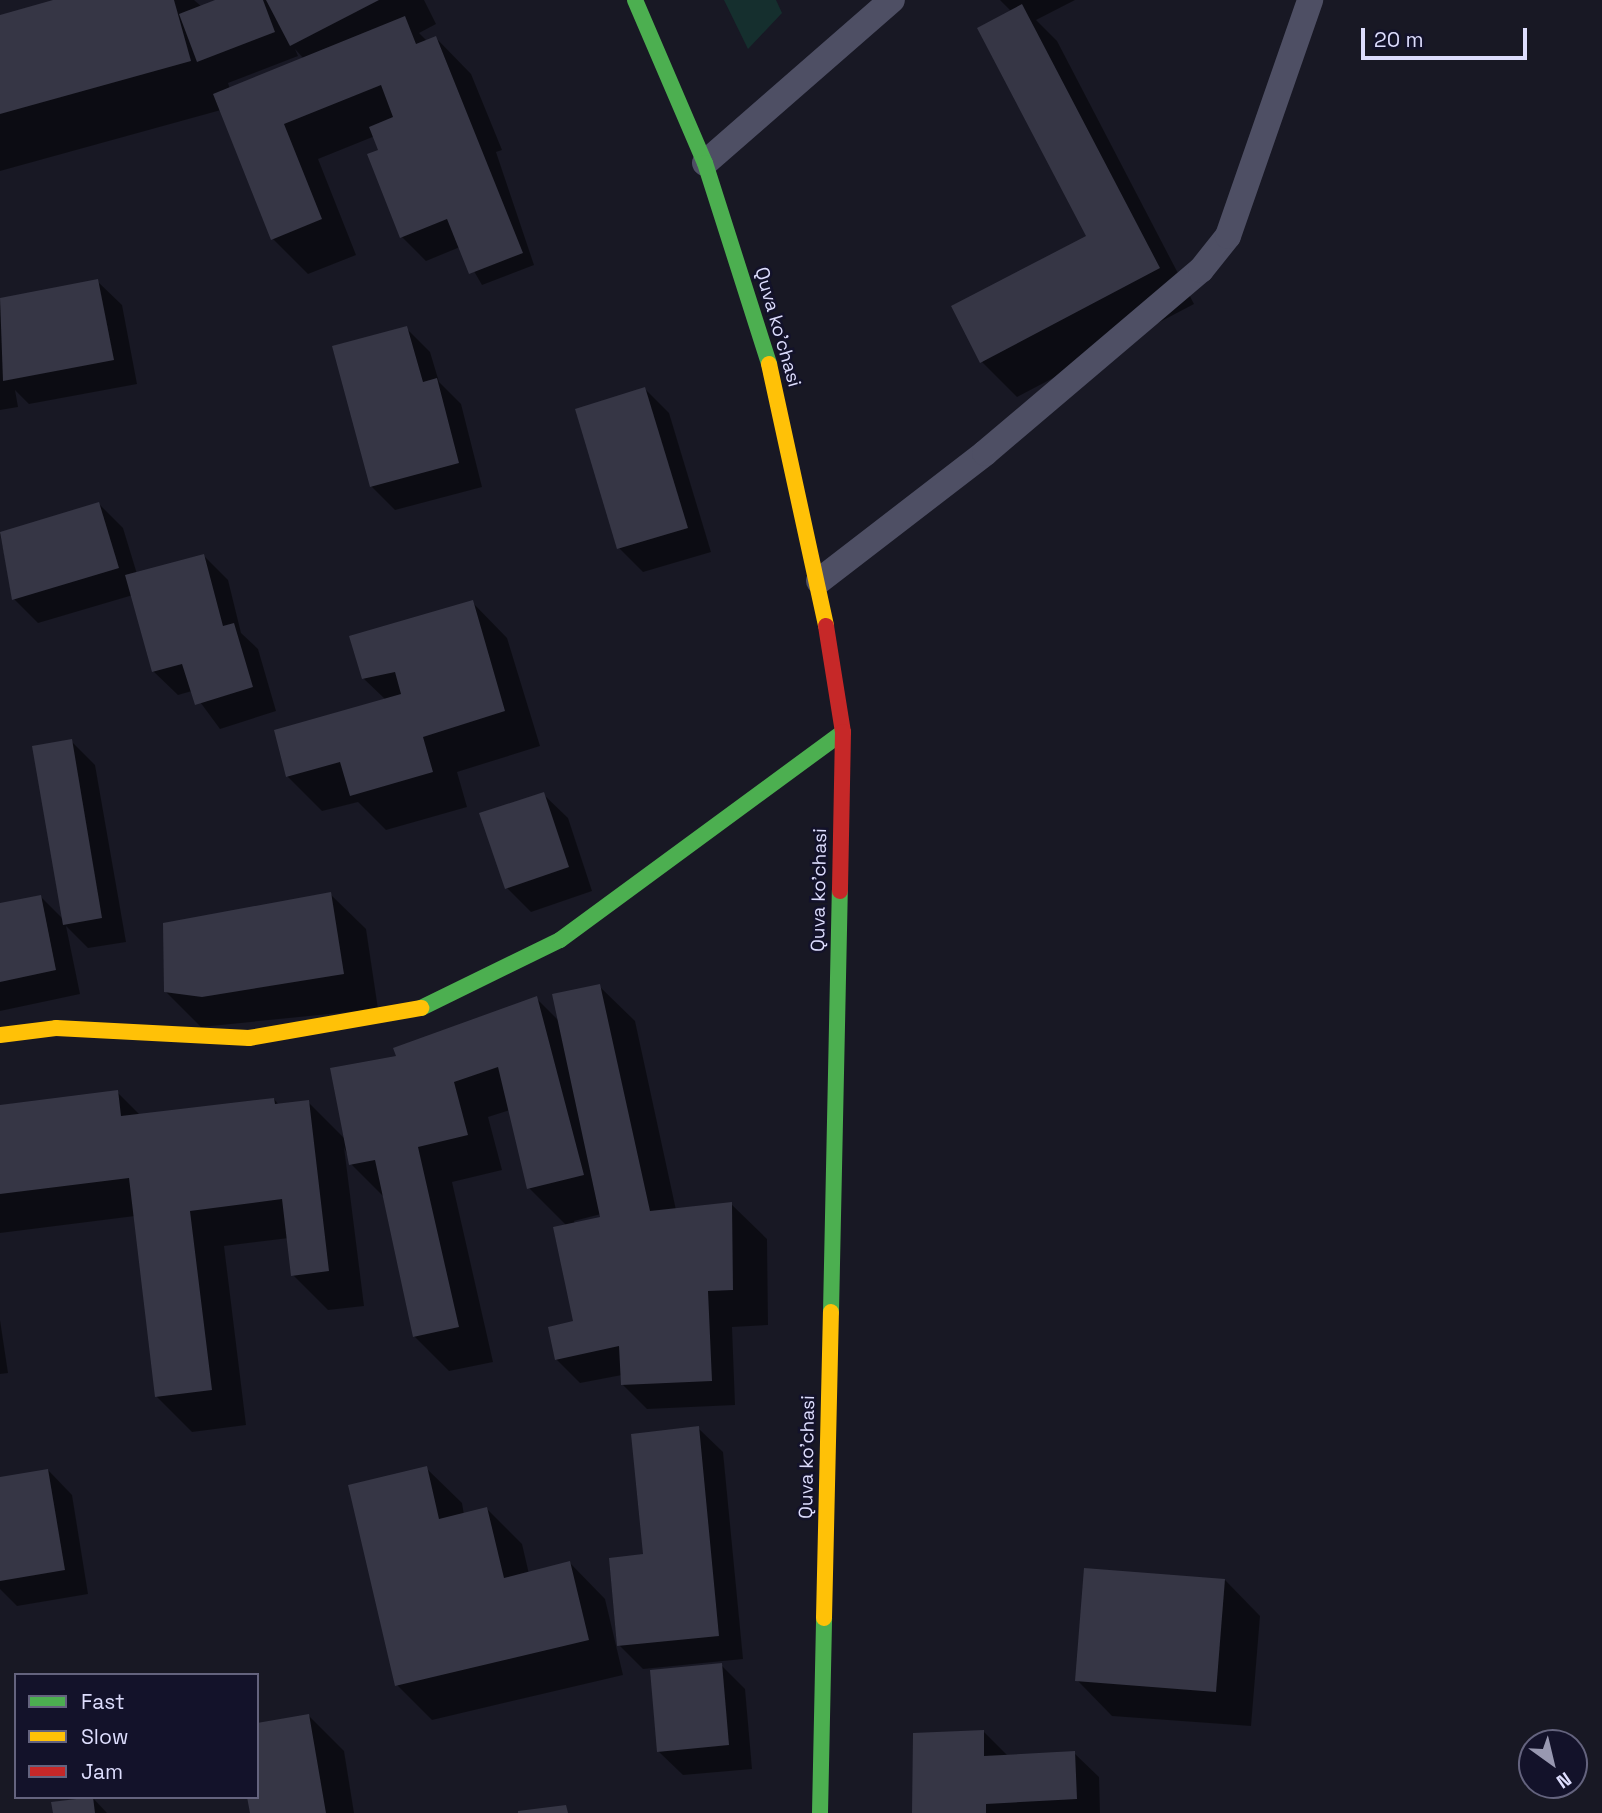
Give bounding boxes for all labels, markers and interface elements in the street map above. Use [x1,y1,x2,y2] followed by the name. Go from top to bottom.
[1364,14,1530,58] scale bar
[1374,26,1424,53] text: 20 m
[750,264,806,390] street label: Quva ko'chasi
[807,828,831,952] street label: Quva ko'chasi
[795,1395,819,1519] street label: Quva ko'chasi
[14,1673,259,1799] legend
[81,1688,125,1715] text: Fast
[81,1723,129,1750] text: Slow
[1518,1729,1588,1799] north arrow
[81,1758,123,1785] text: Jam
[1552,1766,1576,1794] text: N

